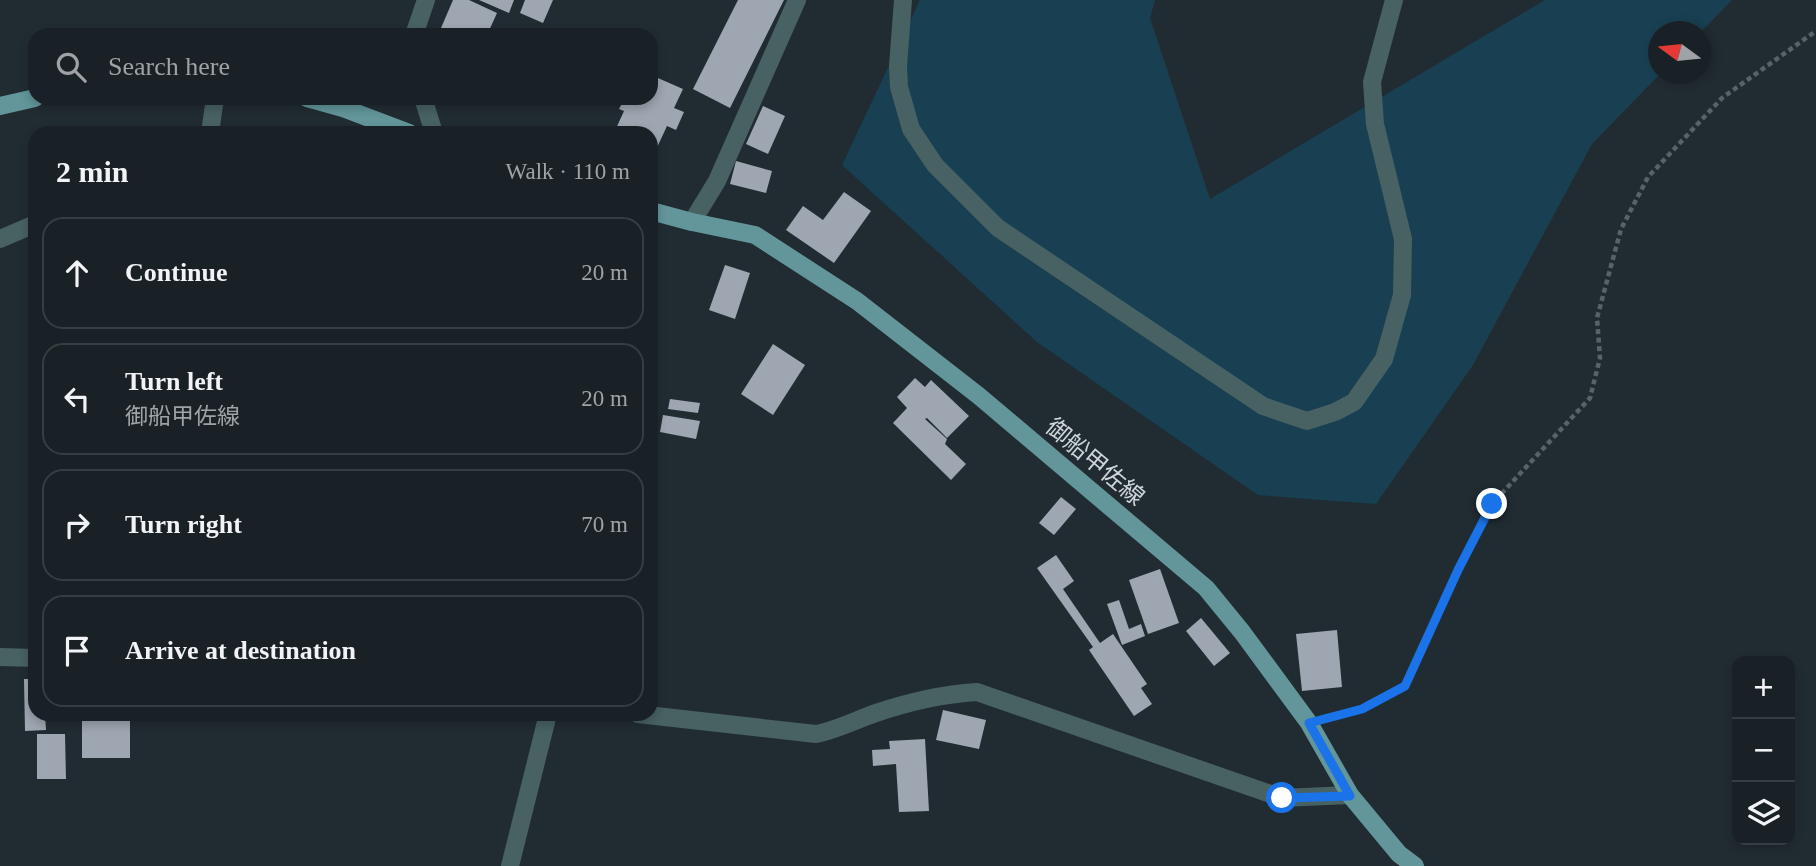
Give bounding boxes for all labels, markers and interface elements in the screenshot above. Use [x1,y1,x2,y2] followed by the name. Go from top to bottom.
[1648,21,1711,84] north arrow
[28,28,658,105] search box
[52,48,90,86] icon: search
[108,52,230,81] text: Search here
[56,155,129,188] text: 2 min
[506,159,630,184] text: Walk · 110 m
[58,254,96,292] icon: ahead
[125,258,228,287] text: Continue
[581,260,628,285] text: 20 m
[125,367,223,396] text: Turn left
[58,380,96,418] icon: left
[581,386,628,411] text: 20 m
[125,404,240,429] text: 御船甲佐線
[1041,413,1149,511] street label: 御船甲佐線
[1476,488,1507,519] route end
[58,506,96,544] icon: right
[125,510,242,539] text: Turn right
[581,512,628,537] text: 70 m
[58,632,96,670] icon: arrive
[125,636,356,665] text: Arrive at destination
[1732,656,1795,845] map controls
[1732,656,1795,719] button: +
[1732,719,1795,782] button: −
[1266,782,1297,813] route start
[1732,782,1795,845] button: layers

